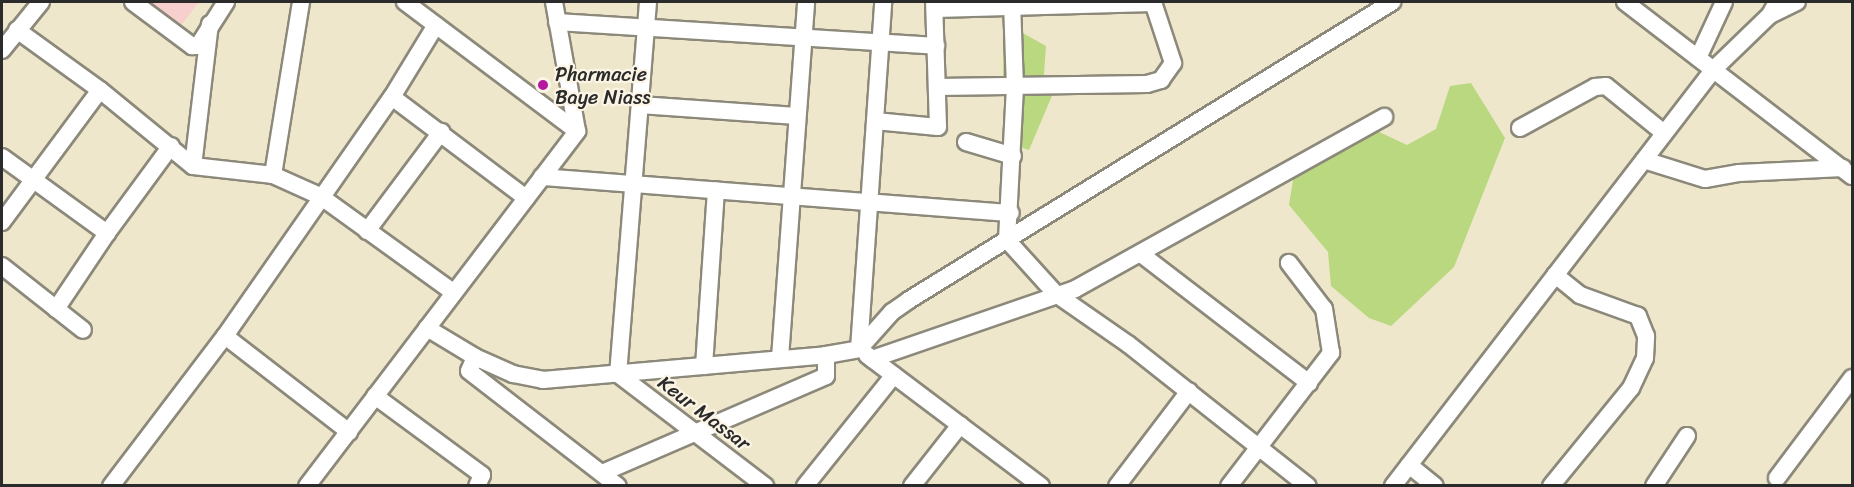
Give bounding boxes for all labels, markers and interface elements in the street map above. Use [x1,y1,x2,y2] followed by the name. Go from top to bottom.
[555,62,651,109] place label: Pharmacie Baye Niass
[536,78,550,92] marker: Pharmacie Baye Niass
[653,370,755,456] street label: Keur Massar

